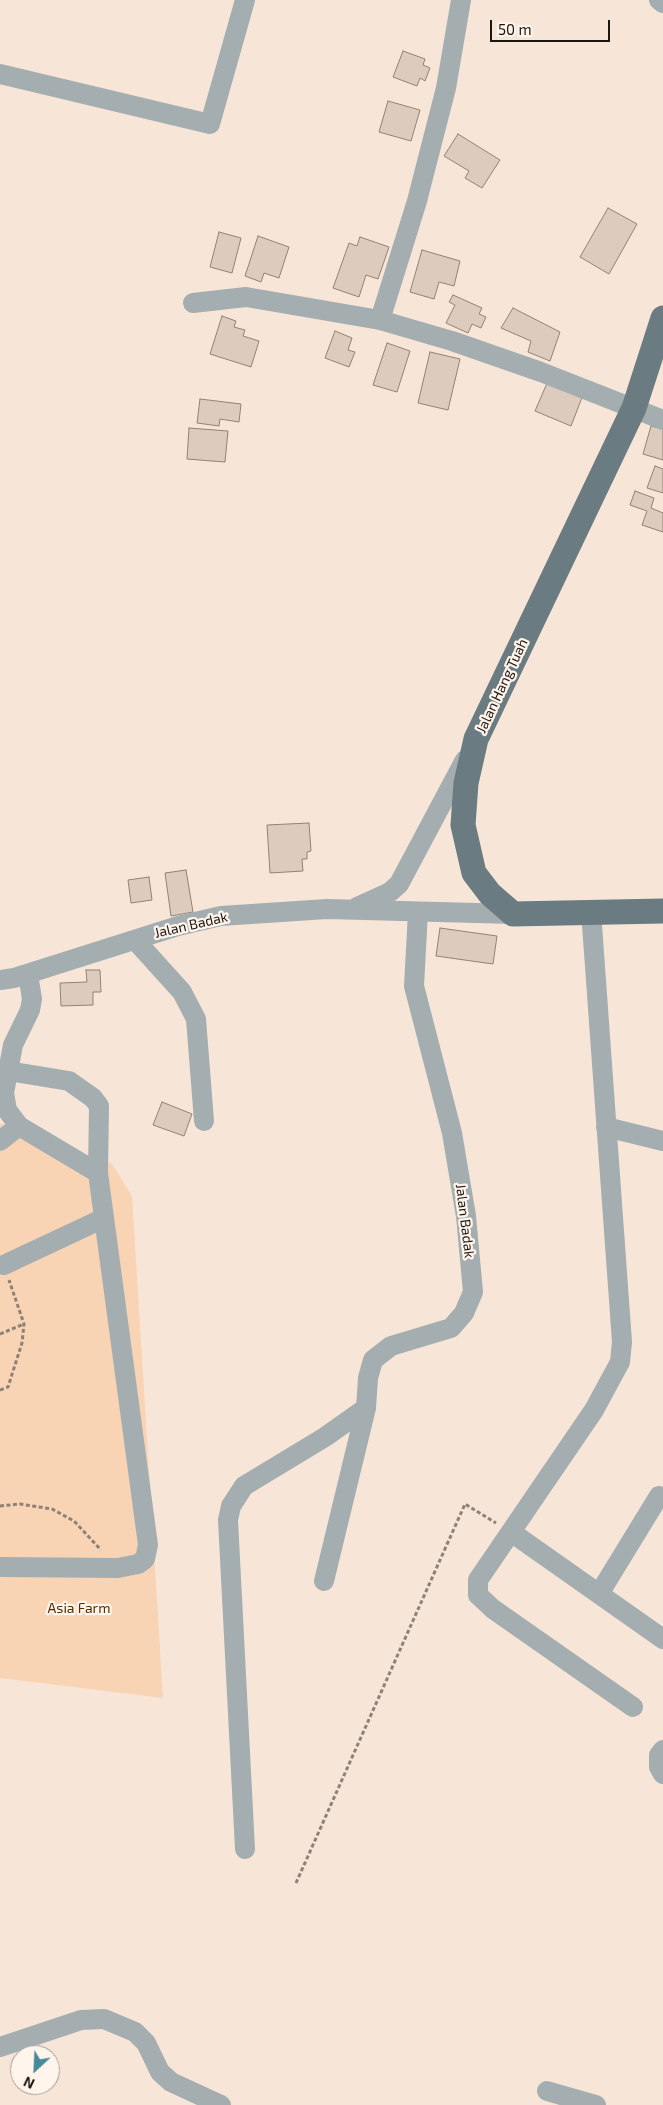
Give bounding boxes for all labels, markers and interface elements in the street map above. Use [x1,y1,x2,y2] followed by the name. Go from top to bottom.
[493,10,613,42] scale bar
[498,20,532,38] text: 50 m
[473,636,531,736] street label: Jalan Hang Tuah
[153,908,229,942] street label: Jalan Badak
[452,1183,478,1259] street label: Jalan Badak
[48,1600,110,1616] park label: Asia Farm
[10,2045,60,2095] north arrow
[21,2073,37,2093] text: N

